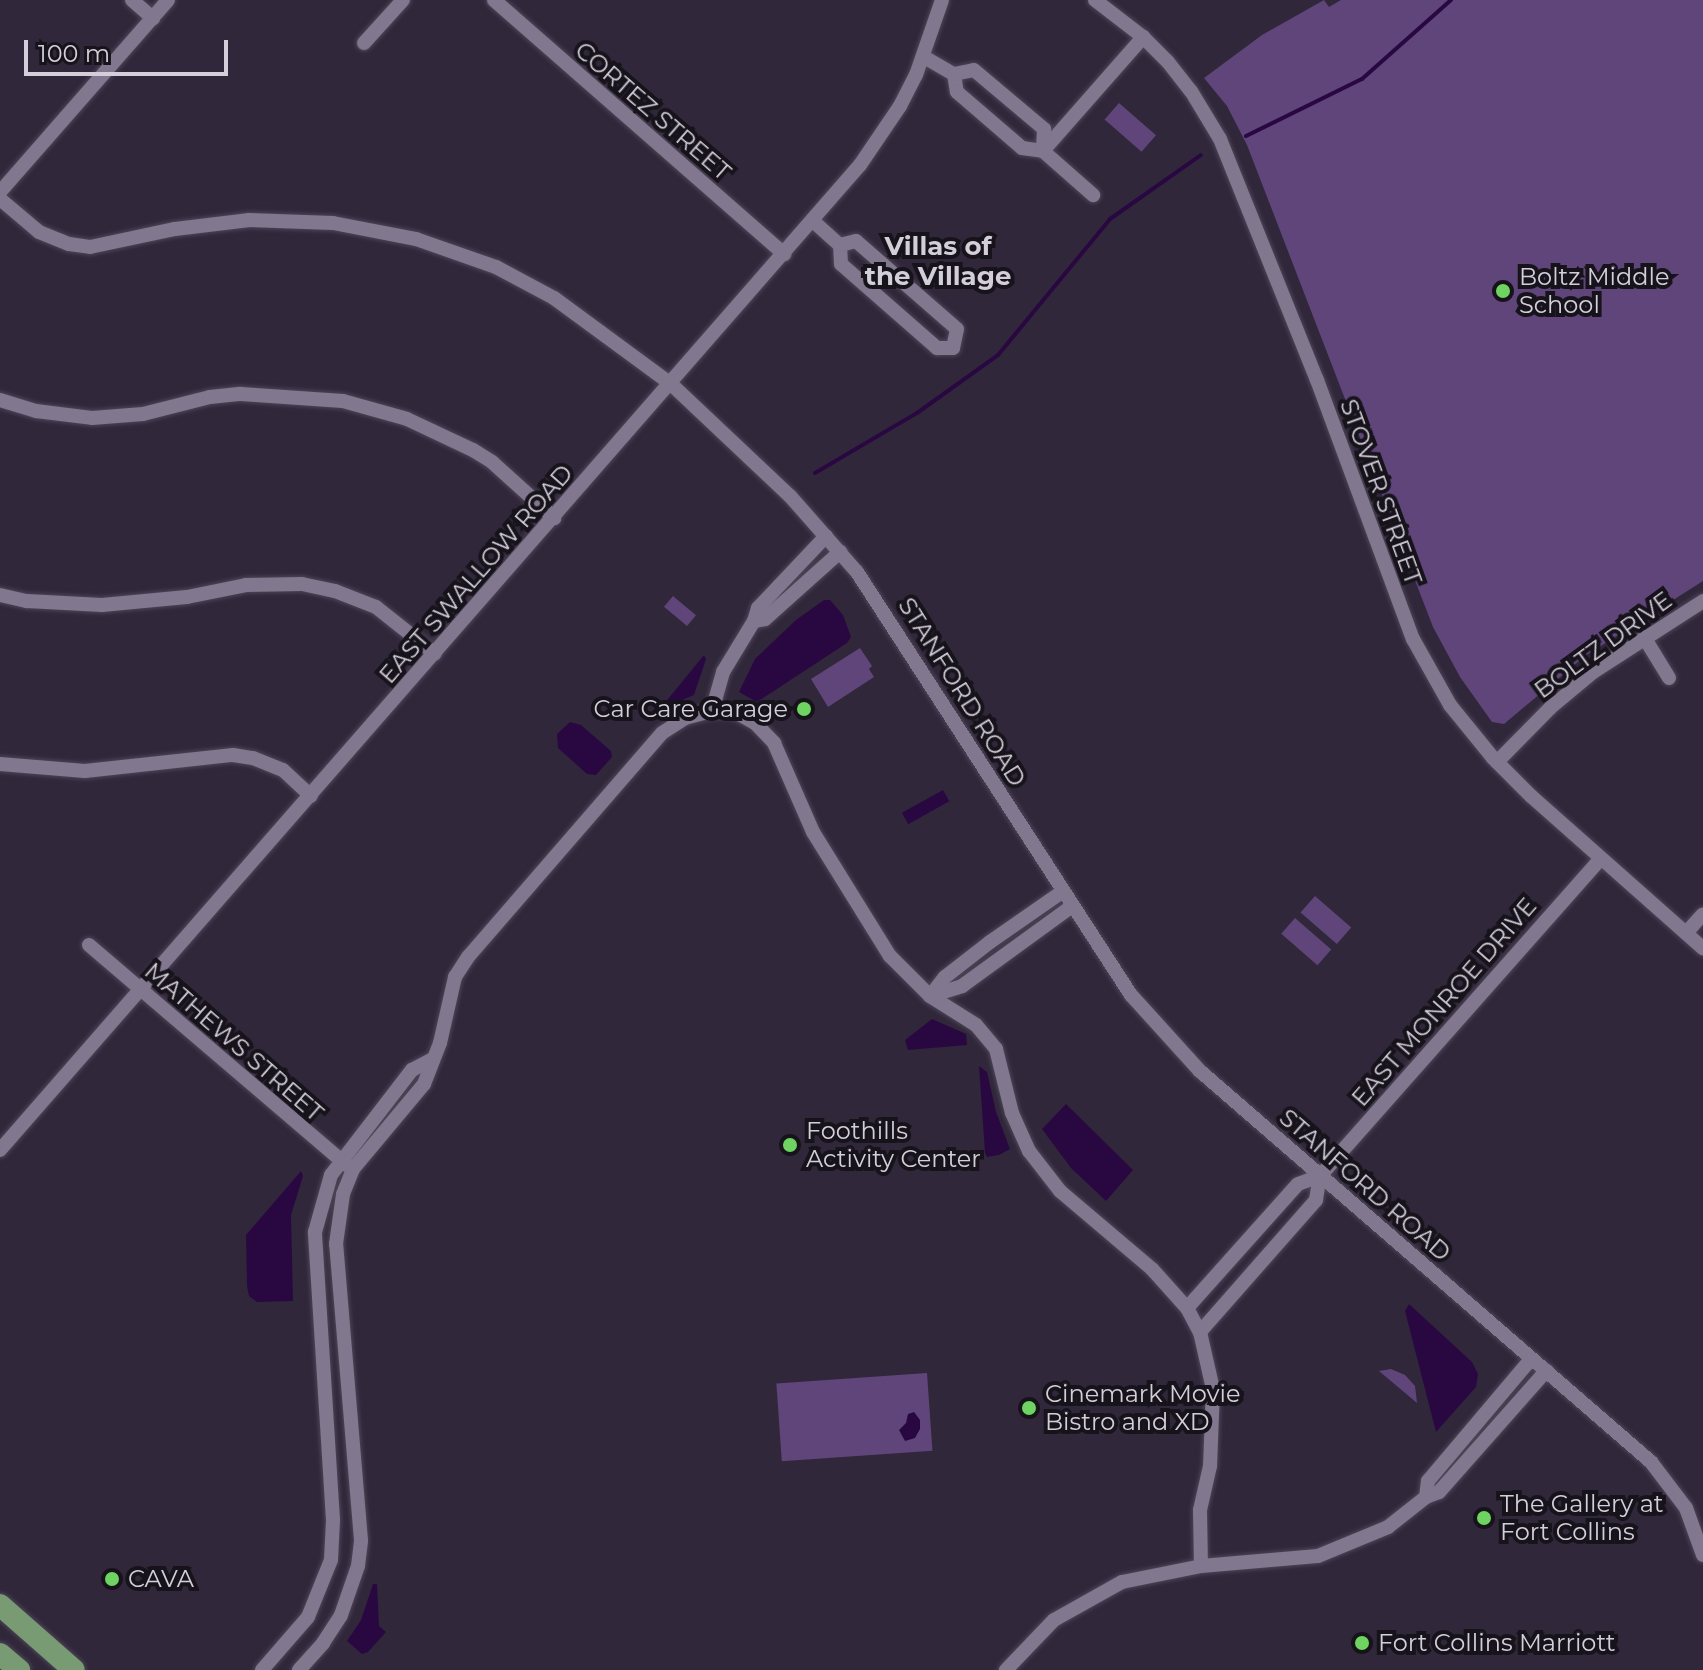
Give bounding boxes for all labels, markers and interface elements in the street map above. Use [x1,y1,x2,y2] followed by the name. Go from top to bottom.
[28,24,232,74] scale bar
[569,36,737,186] street label: CORTEZ STREET
[38,39,110,68] text: 100 m
[865,231,1011,292] district label: Villas of the Village
[1519,263,1670,319] place label: Boltz Middle School
[1494,282,1512,300] marker: Boltz Middle School
[1334,395,1428,589] street label: STOVER STREET
[373,459,579,689] street label: EAST SWALLOW ROAD
[1529,586,1677,704] street label: BOLTZ DRIVE
[892,592,1032,792] street label: STANFORD ROAD
[594,695,788,723] place label: Car Care Garage
[795,700,813,718] marker: Car Care Garage
[1346,892,1542,1112] street label: EAST MONROE DRIVE
[139,957,329,1127] street label: MATHEWS STREET
[1274,1103,1456,1267] street label: STANFORD ROAD
[806,1117,981,1173] place label: Foothills Activity Center
[781,1136,799,1154] marker: Foothills Activity Center
[1045,1380,1240,1436] place label: Cinemark Movie Bistro and XD
[1020,1399,1038,1417] marker: Cinemark Movie Bistro and XD
[1500,1490,1664,1546] place label: The Gallery at Fort Collins
[1475,1509,1493,1527] marker: The Gallery at Fort Collins
[128,1565,194,1593] place label: CAVA
[103,1570,121,1588] marker: CAVA
[1378,1629,1616,1657] place label: Fort Collins Marriott
[1353,1634,1371,1652] marker: Fort Collins Marriott

